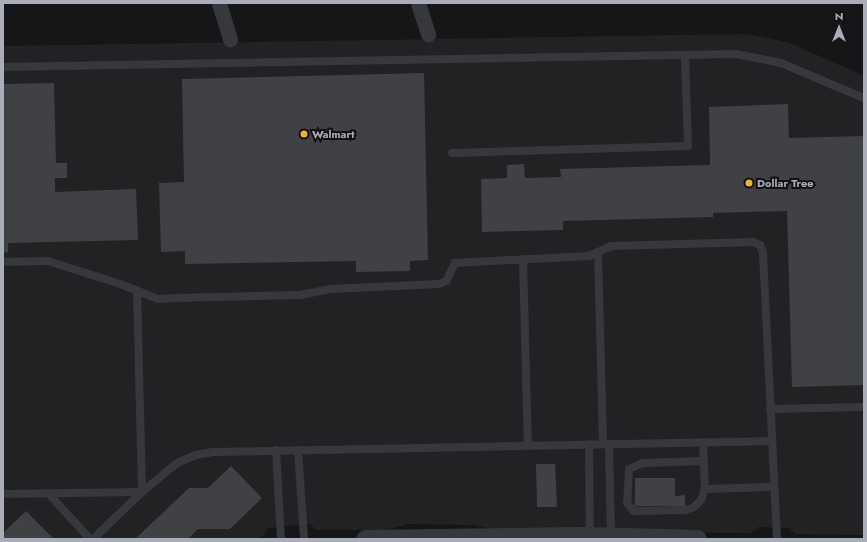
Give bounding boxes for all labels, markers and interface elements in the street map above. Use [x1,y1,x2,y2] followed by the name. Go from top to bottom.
[819,8,859,48] north arrow
[835,8,843,24] text: N
[312,127,354,141] place label: Walmart
[299,129,309,139] marker: Walmart
[757,176,813,190] place label: Dollar Tree
[744,178,754,188] marker: Dollar Tree

